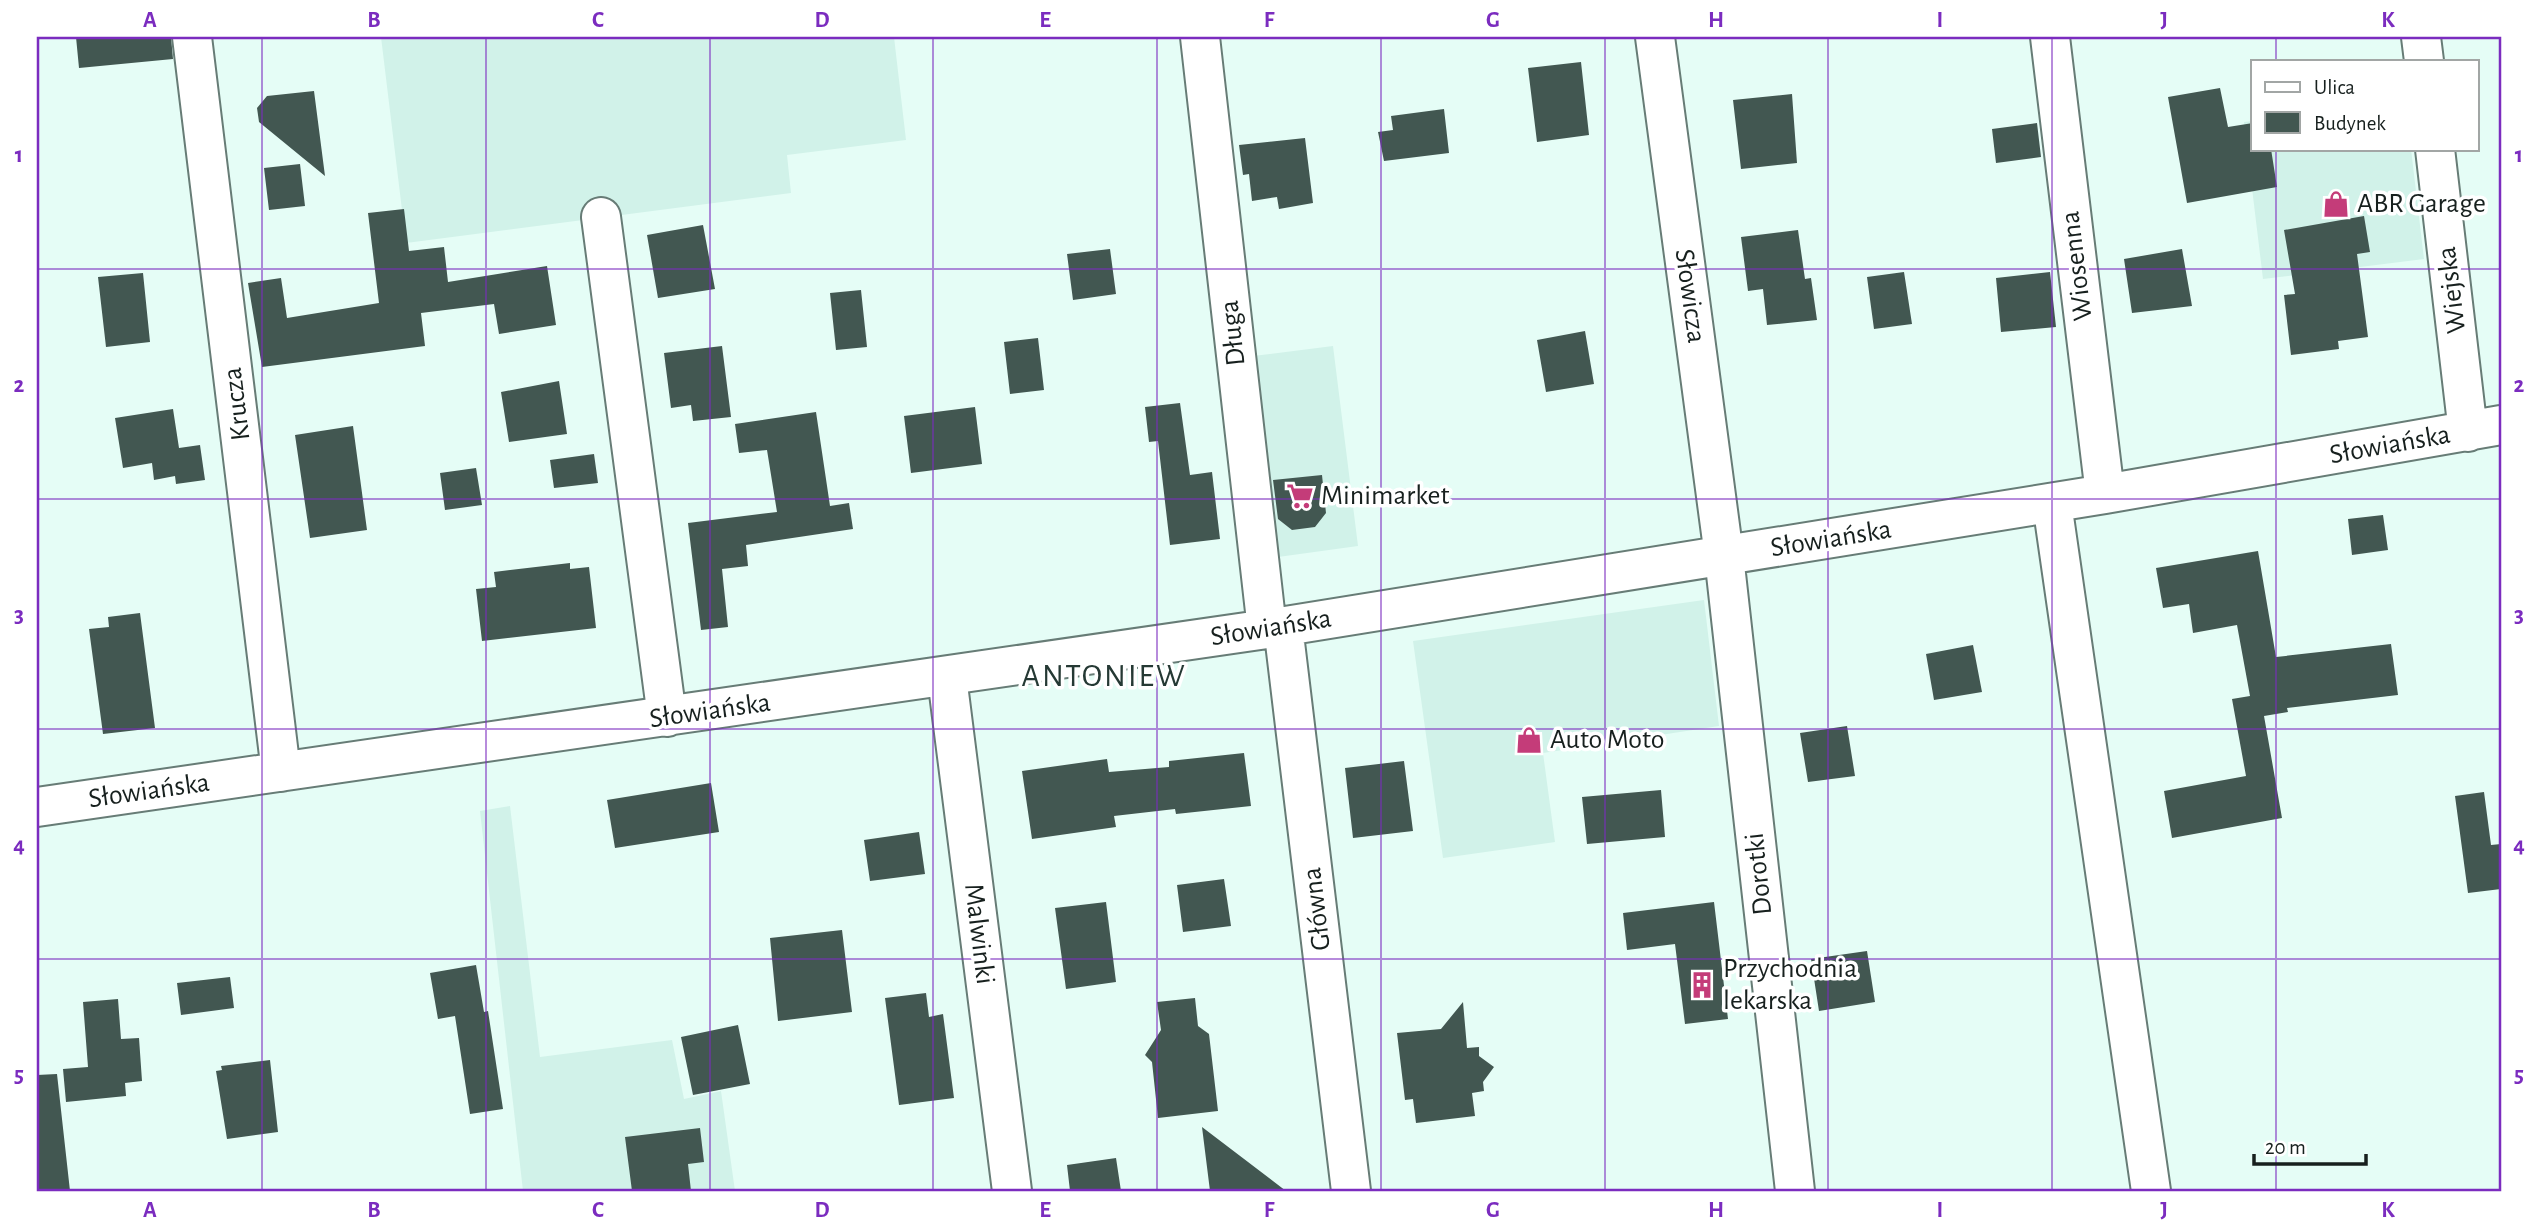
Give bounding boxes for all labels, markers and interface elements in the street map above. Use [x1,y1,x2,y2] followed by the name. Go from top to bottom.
[143,9,157,32] text: A
[367,9,381,32] text: B
[592,9,604,32] text: C
[814,9,830,32] text: D
[1039,9,1051,32] text: E
[1264,9,1275,32] text: F
[1486,9,1500,32] text: G
[1708,9,1724,32] text: H
[1937,9,1943,32] text: I
[2160,9,2168,32] text: J
[2381,9,2395,32] text: K
[2251,60,2478,150] legend
[2314,77,2355,98] text: Ulica
[2314,113,2386,134] text: Budynek
[15,144,23,167] text: 1
[2515,144,2523,167] text: 1
[2321,189,2351,219] shop icon: ABR Garage
[2357,190,2486,218] place label: ABR Garage
[2056,209,2098,322] street label: Wiosenna
[2433,245,2471,335] street label: Wiejska
[1670,247,1710,345] street label: Słowicza
[1216,299,1250,367] street label: Długa
[219,366,255,442] street label: Krucza
[14,374,25,397] text: 2
[2514,374,2525,397] text: 2
[2327,421,2453,469] street label: Słowiańska
[1285,481,1315,511] supermarket icon: Minimarket
[1321,482,1449,510] place label: Minimarket
[1769,516,1894,562] street label: Słowiańska
[14,604,24,627] text: 3
[2514,604,2524,627] text: 3
[1209,605,1334,651] street label: Słowiańska
[1021,660,1187,692] district label: ANTONIEW
[648,689,772,733] street label: Słowiańska
[1514,725,1544,755] shop icon: Auto Moto
[1550,726,1664,754] place label: Auto Moto
[87,769,211,813] street label: Słowiańska
[1741,831,1777,917] street label: Dorotki
[13,834,25,857] text: 4
[2513,834,2525,857] text: 4
[1298,866,1336,952] street label: Główna
[959,882,999,986] street label: Malwinki
[1723,955,1857,1015] place label: Przychodnia lekarska
[1687,970,1717,1000] building icon: Przychodnia lekarska
[14,1064,24,1087] text: 5
[2514,1064,2524,1087] text: 5
[2254,1123,2366,1167] scale bar
[2265,1137,2306,1158] text: 20 m
[143,1199,157,1222] text: A
[367,1199,381,1222] text: B
[592,1199,604,1222] text: C
[814,1199,830,1222] text: D
[1039,1199,1051,1222] text: E
[1264,1199,1275,1222] text: F
[1486,1199,1500,1222] text: G
[1708,1199,1724,1222] text: H
[1937,1199,1943,1222] text: I
[2160,1199,2168,1222] text: J
[2381,1199,2395,1222] text: K

